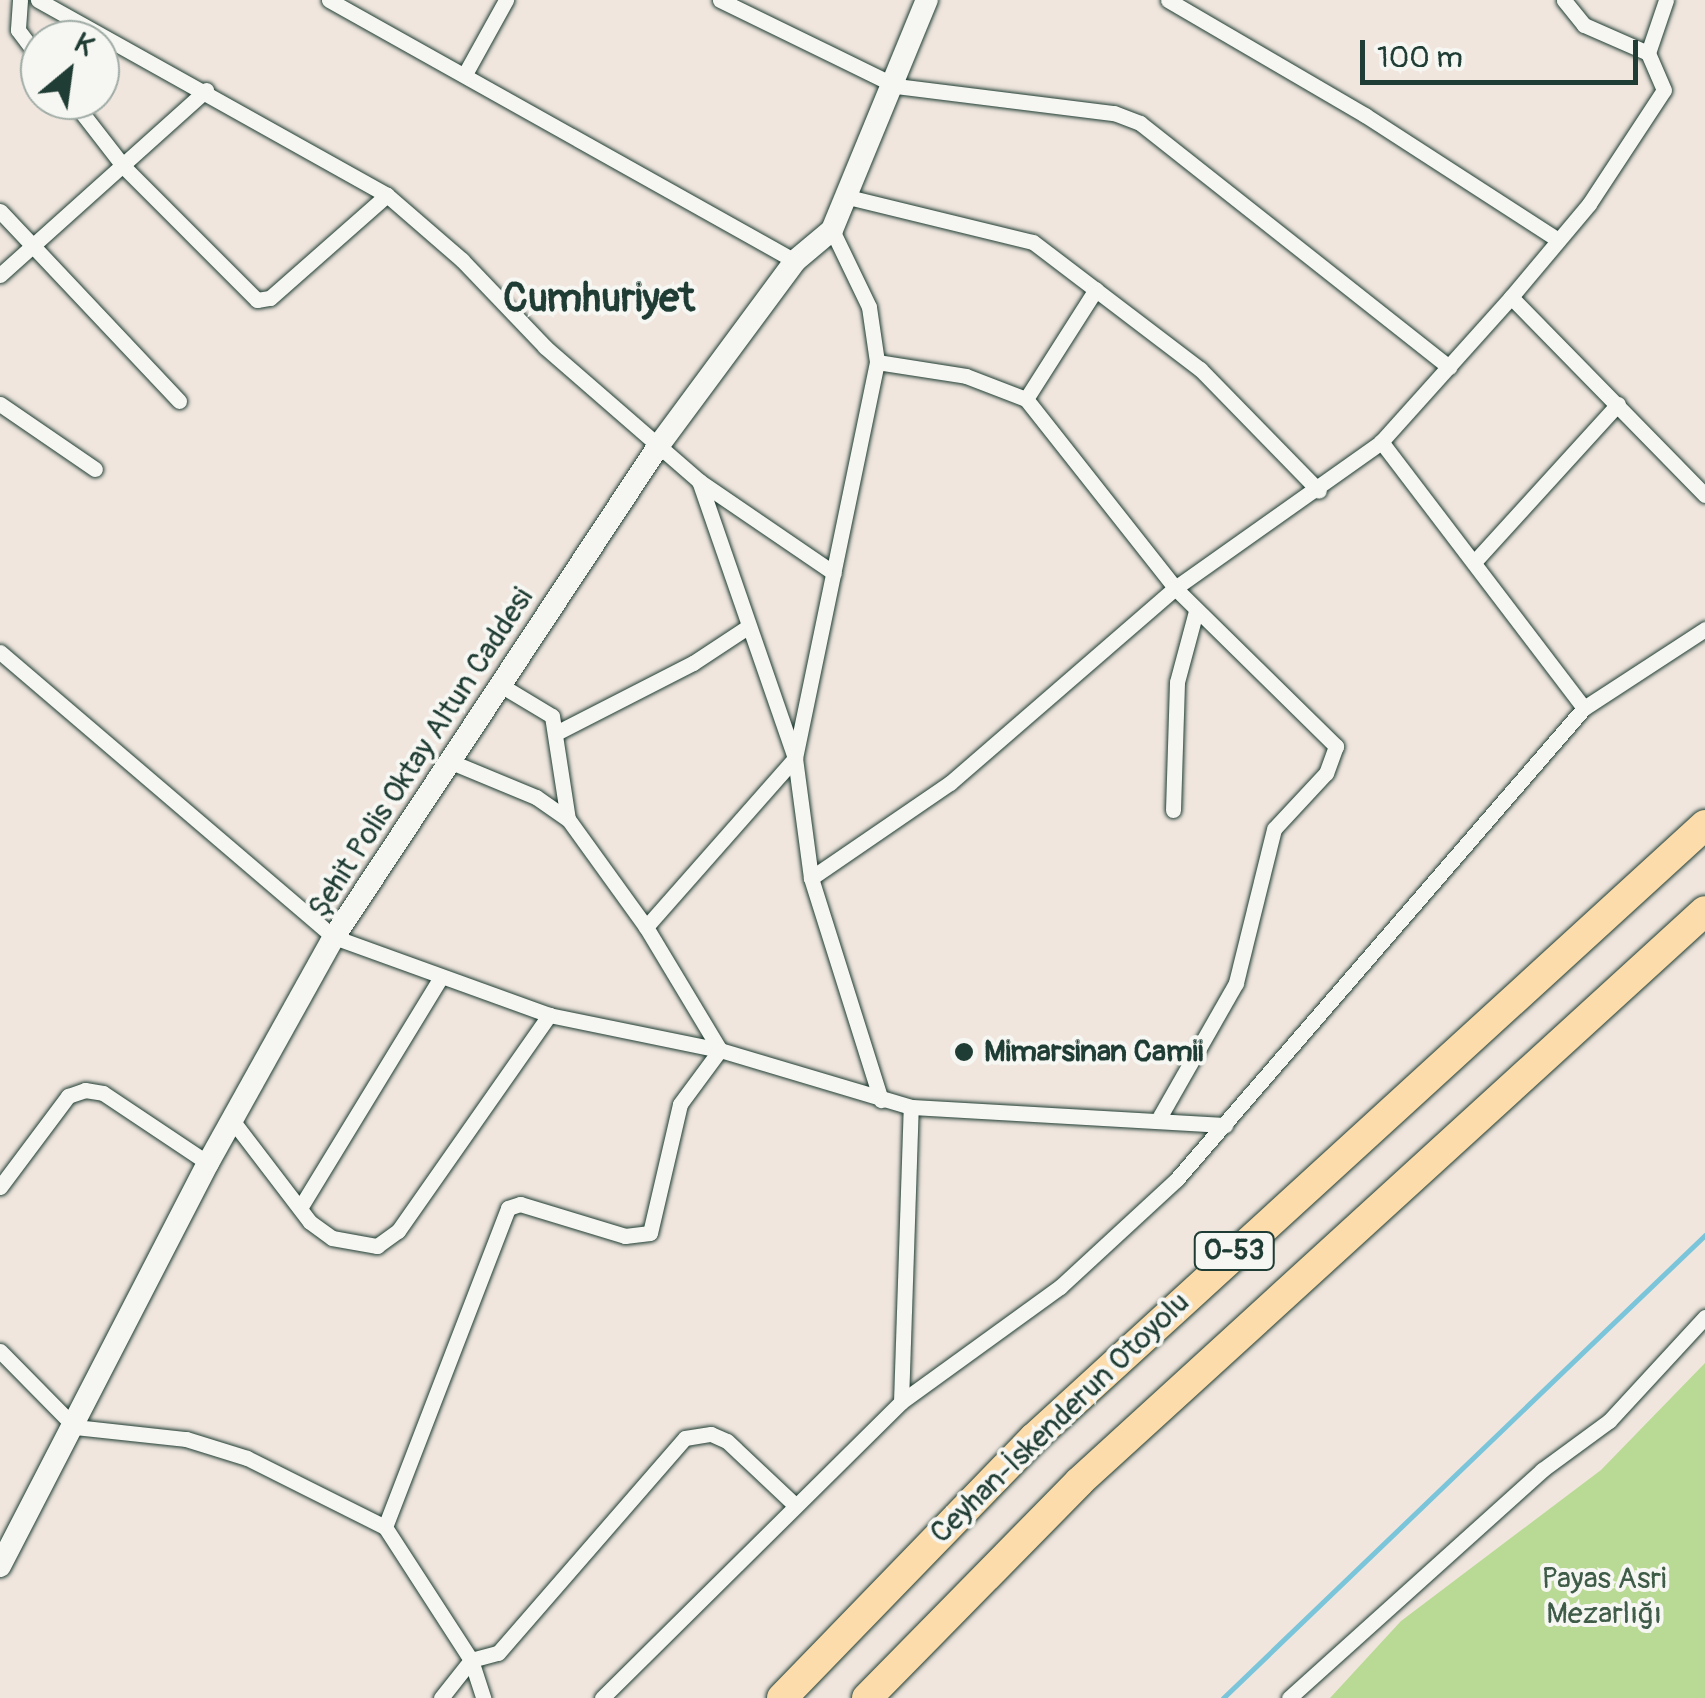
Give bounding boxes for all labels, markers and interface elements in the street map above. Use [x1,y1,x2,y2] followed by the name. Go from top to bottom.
[20,20,120,120] north arrow
[1365,20,1642,82] scale bar
[68,26,100,64] text: K
[1377,39,1463,76] text: 100 m
[503,275,695,323] district label: Cumhuriyet
[301,581,541,925] street label: Şehit Polis Oktay Altun Caddesi
[984,1034,1203,1070] place label: Mimarsinan Camii
[953,1041,975,1063] marker: Mimarsinan Camii
[1192,1228,1276,1274] road number: O-53
[923,1285,1197,1551] street label: Ceyhan-İskenderun Otoyolu
[1542,1561,1666,1632] park label: Payas Asri Mezarlığı

